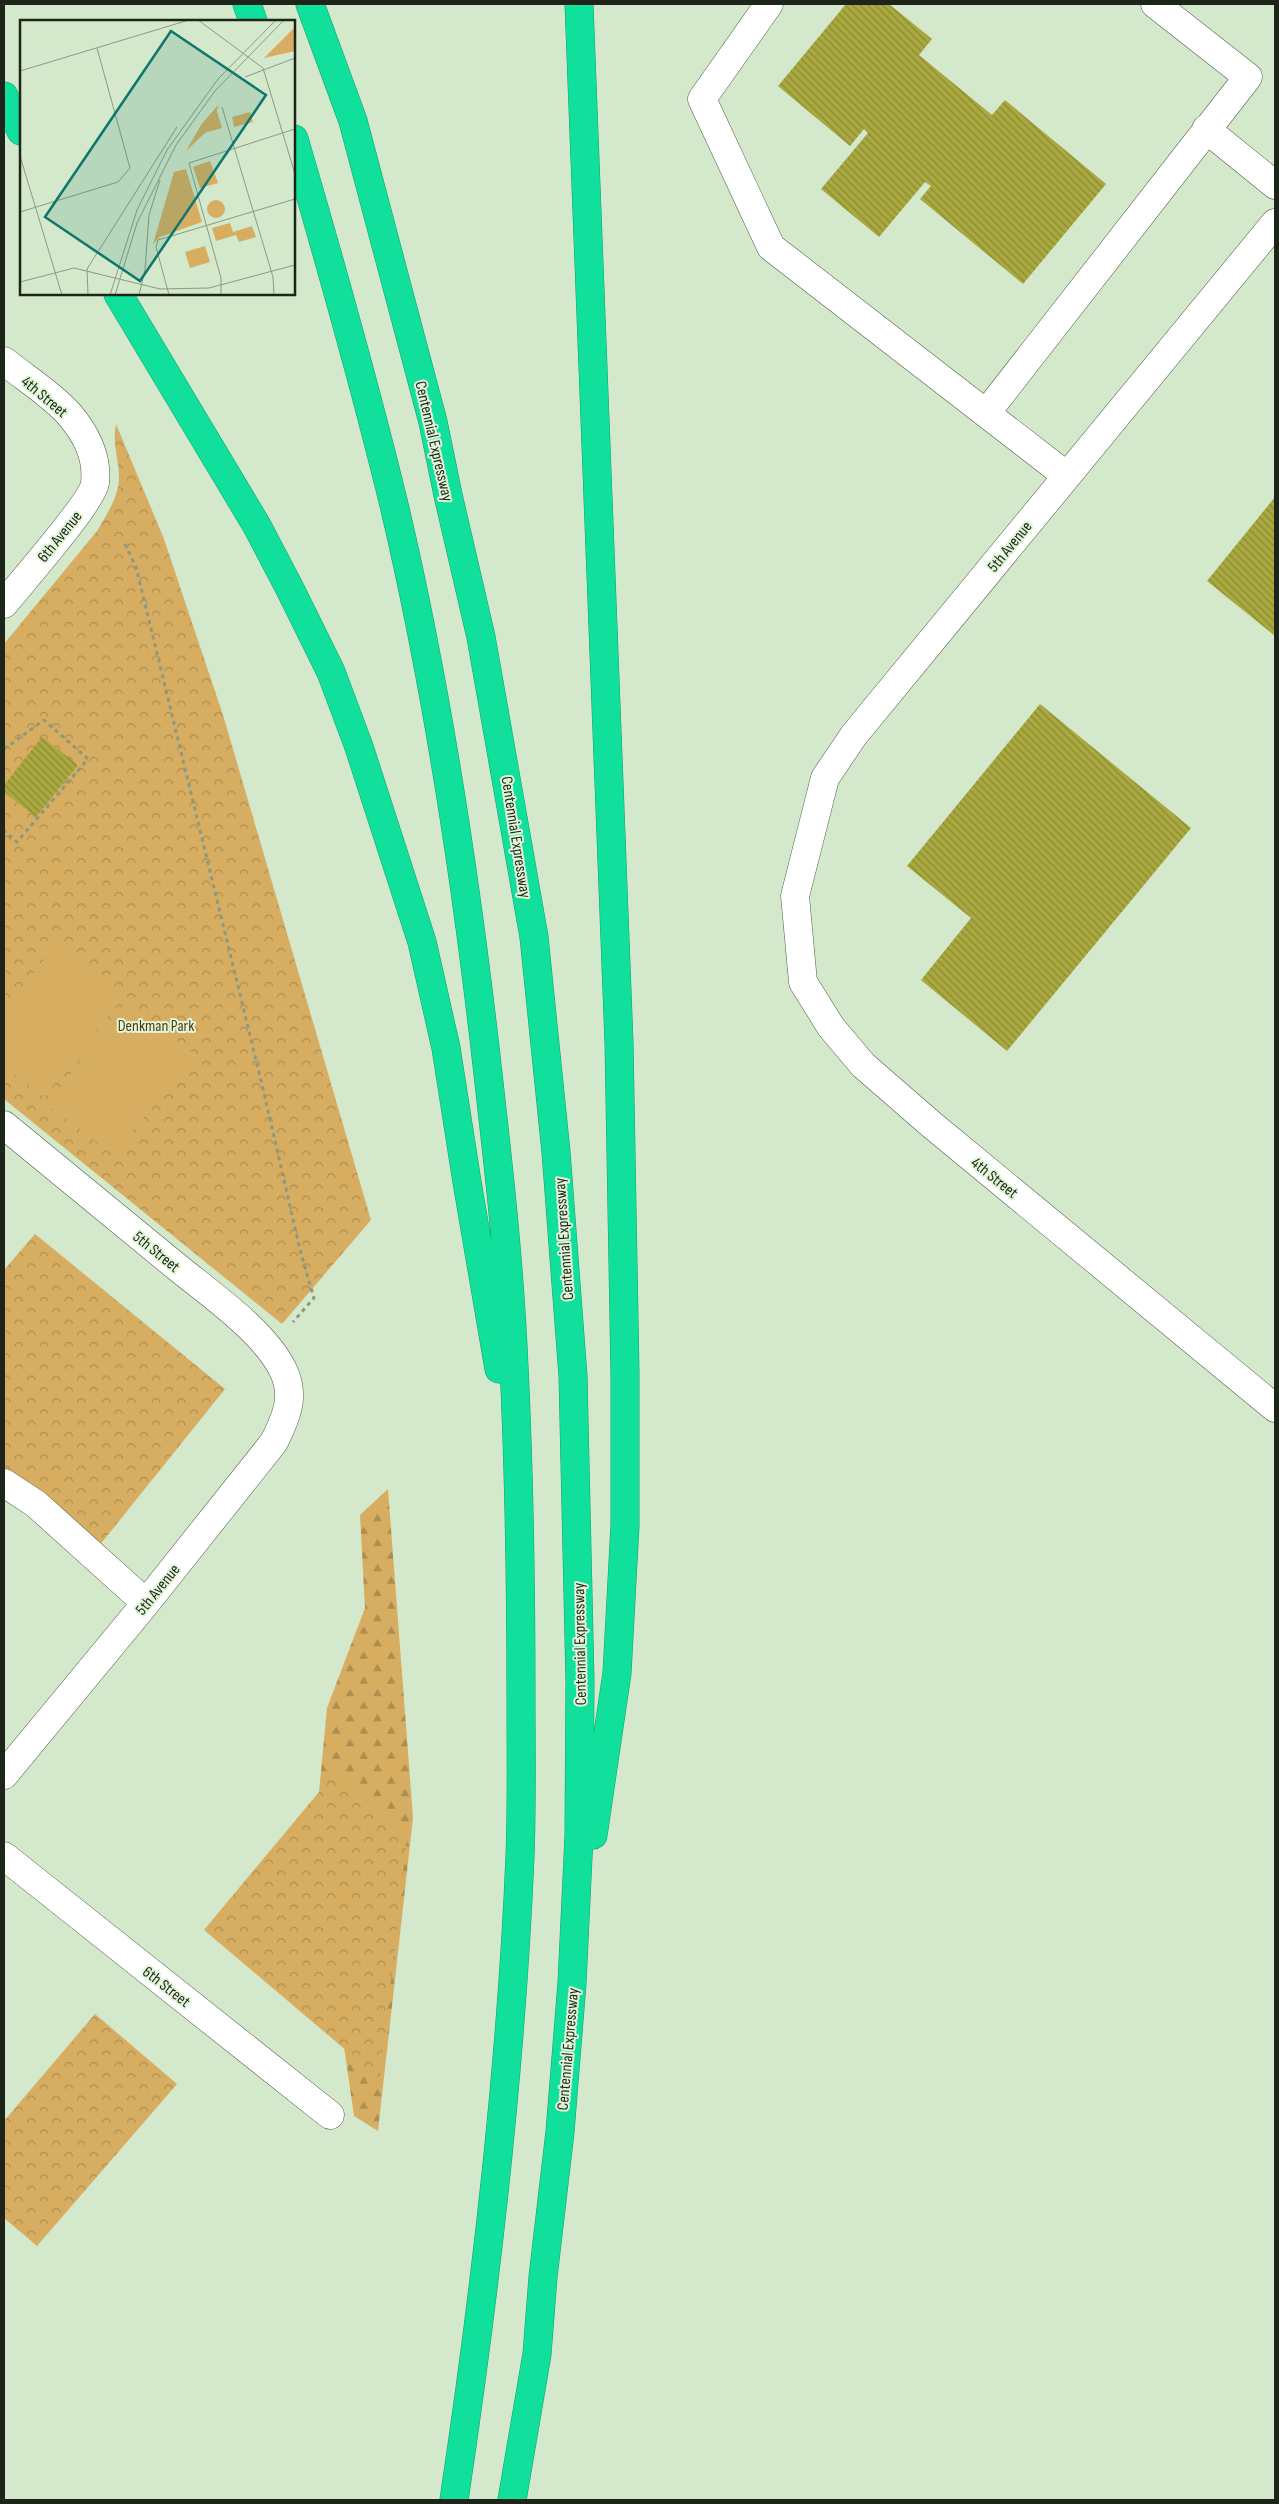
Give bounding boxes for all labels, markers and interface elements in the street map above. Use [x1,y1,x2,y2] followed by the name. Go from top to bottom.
[20,20,295,295] inset map
[17,372,71,422] street label: 4th Street
[410,379,457,503] street label: Centennial Expressway
[34,507,87,566] street label: 6th Avenue
[984,518,1036,576] street label: 5th Avenue
[497,775,535,899] street label: Centennial Expressway
[118,1017,194,1036] park label: Denkman Park
[967,1154,1021,1203] street label: 4th Street
[551,1177,578,1301] street label: Centennial Expressway
[129,1228,183,1277] street label: 5th Street
[132,1561,184,1619] street label: 5th Avenue
[570,1582,591,1706] street label: Centennial Expressway
[139,1963,194,2012] street label: 6th Street
[554,1987,583,2111] street label: Centennial Expressway

